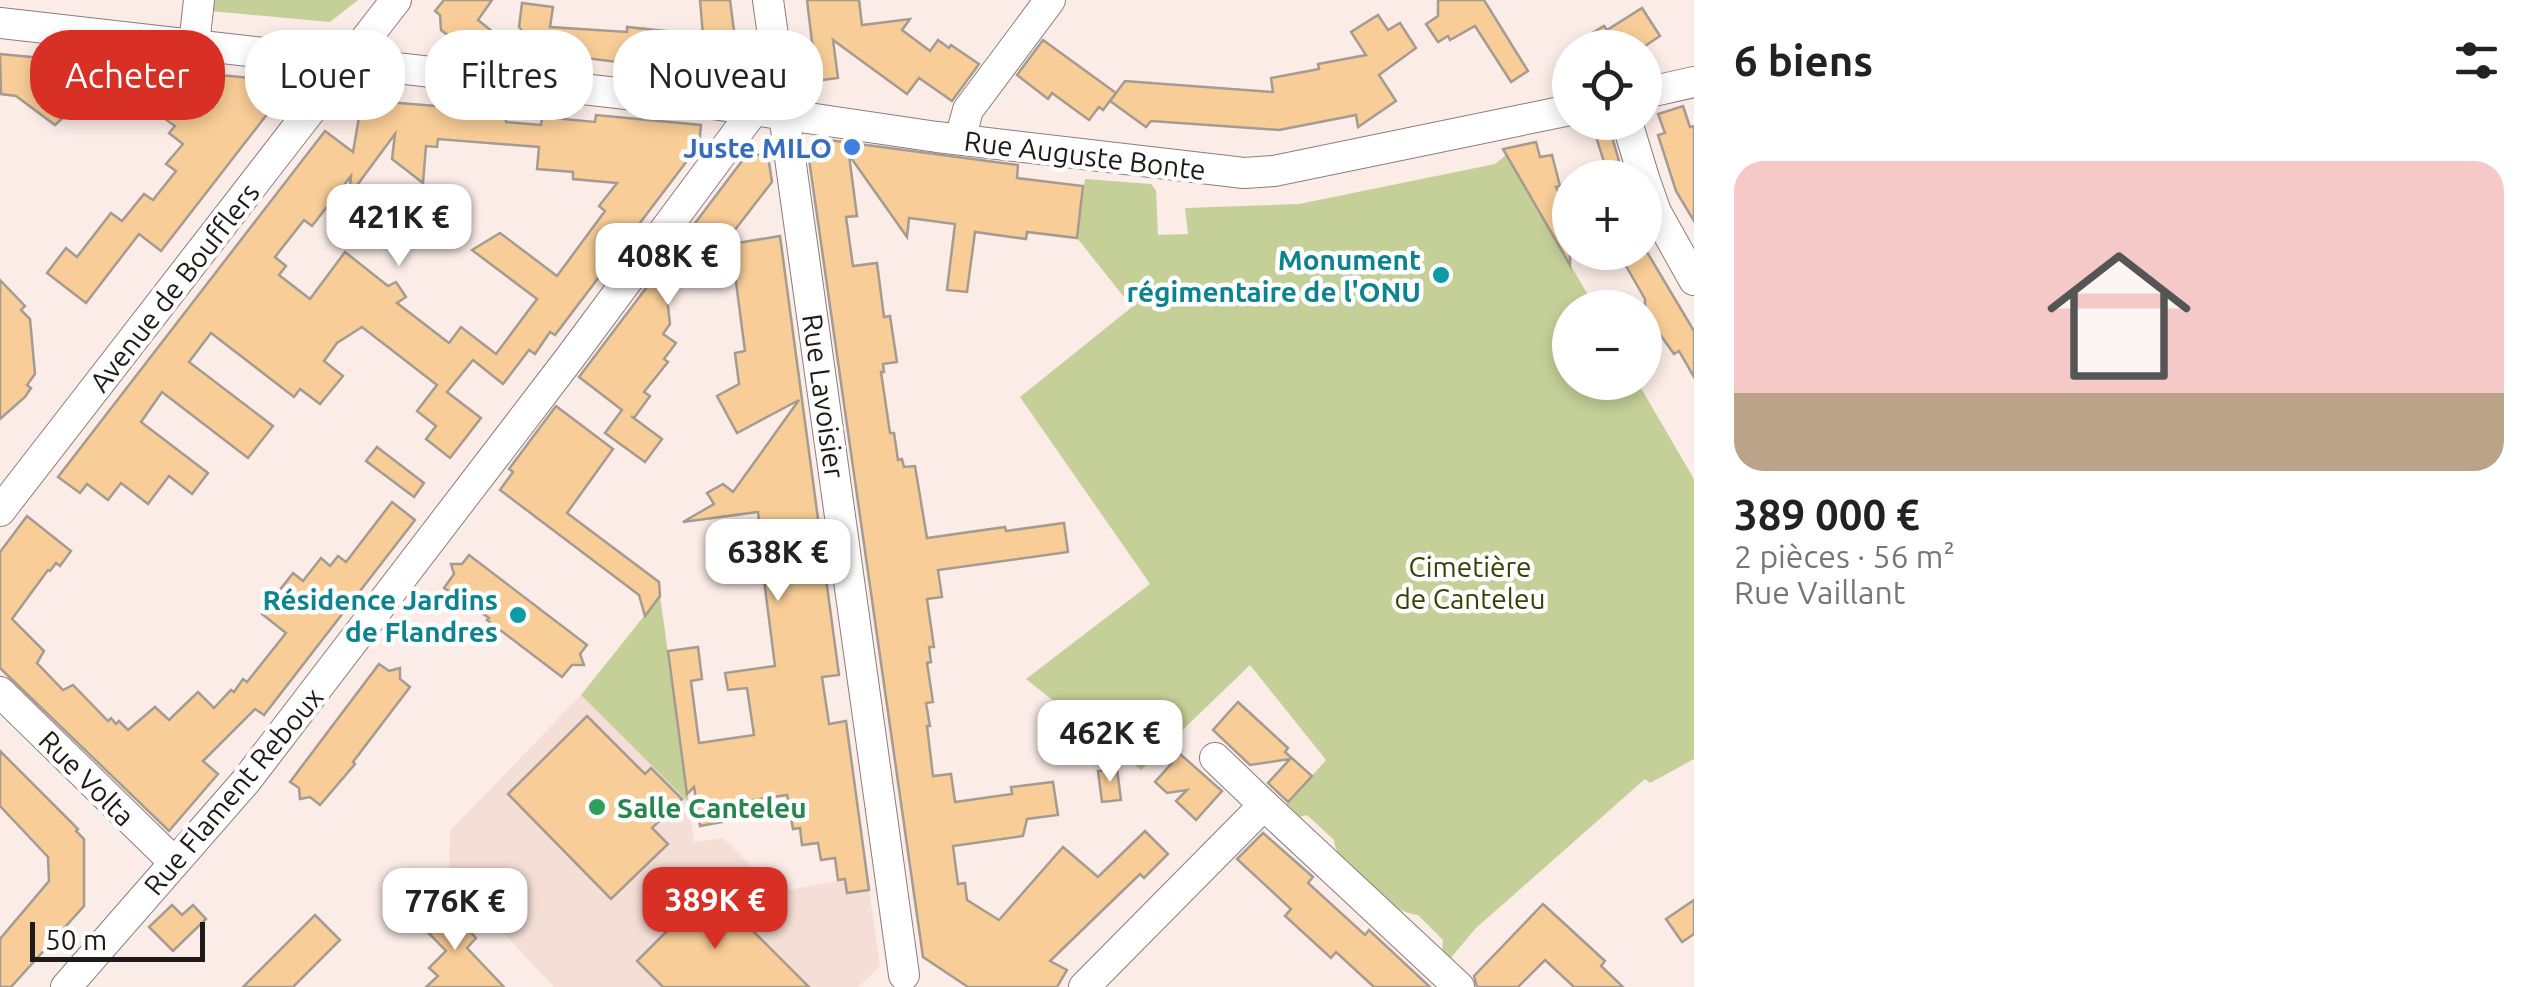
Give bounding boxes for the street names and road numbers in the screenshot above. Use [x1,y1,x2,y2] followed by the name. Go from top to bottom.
[962,125,1208,185] street label: Rue Auguste Bonte
[83,177,265,397] street label: Avenue de Boufflers
[797,312,851,481] street label: Rue Lavoisier
[137,681,329,901] street label: Rue Flament Reboux
[33,724,141,832] street label: Rue Volta

